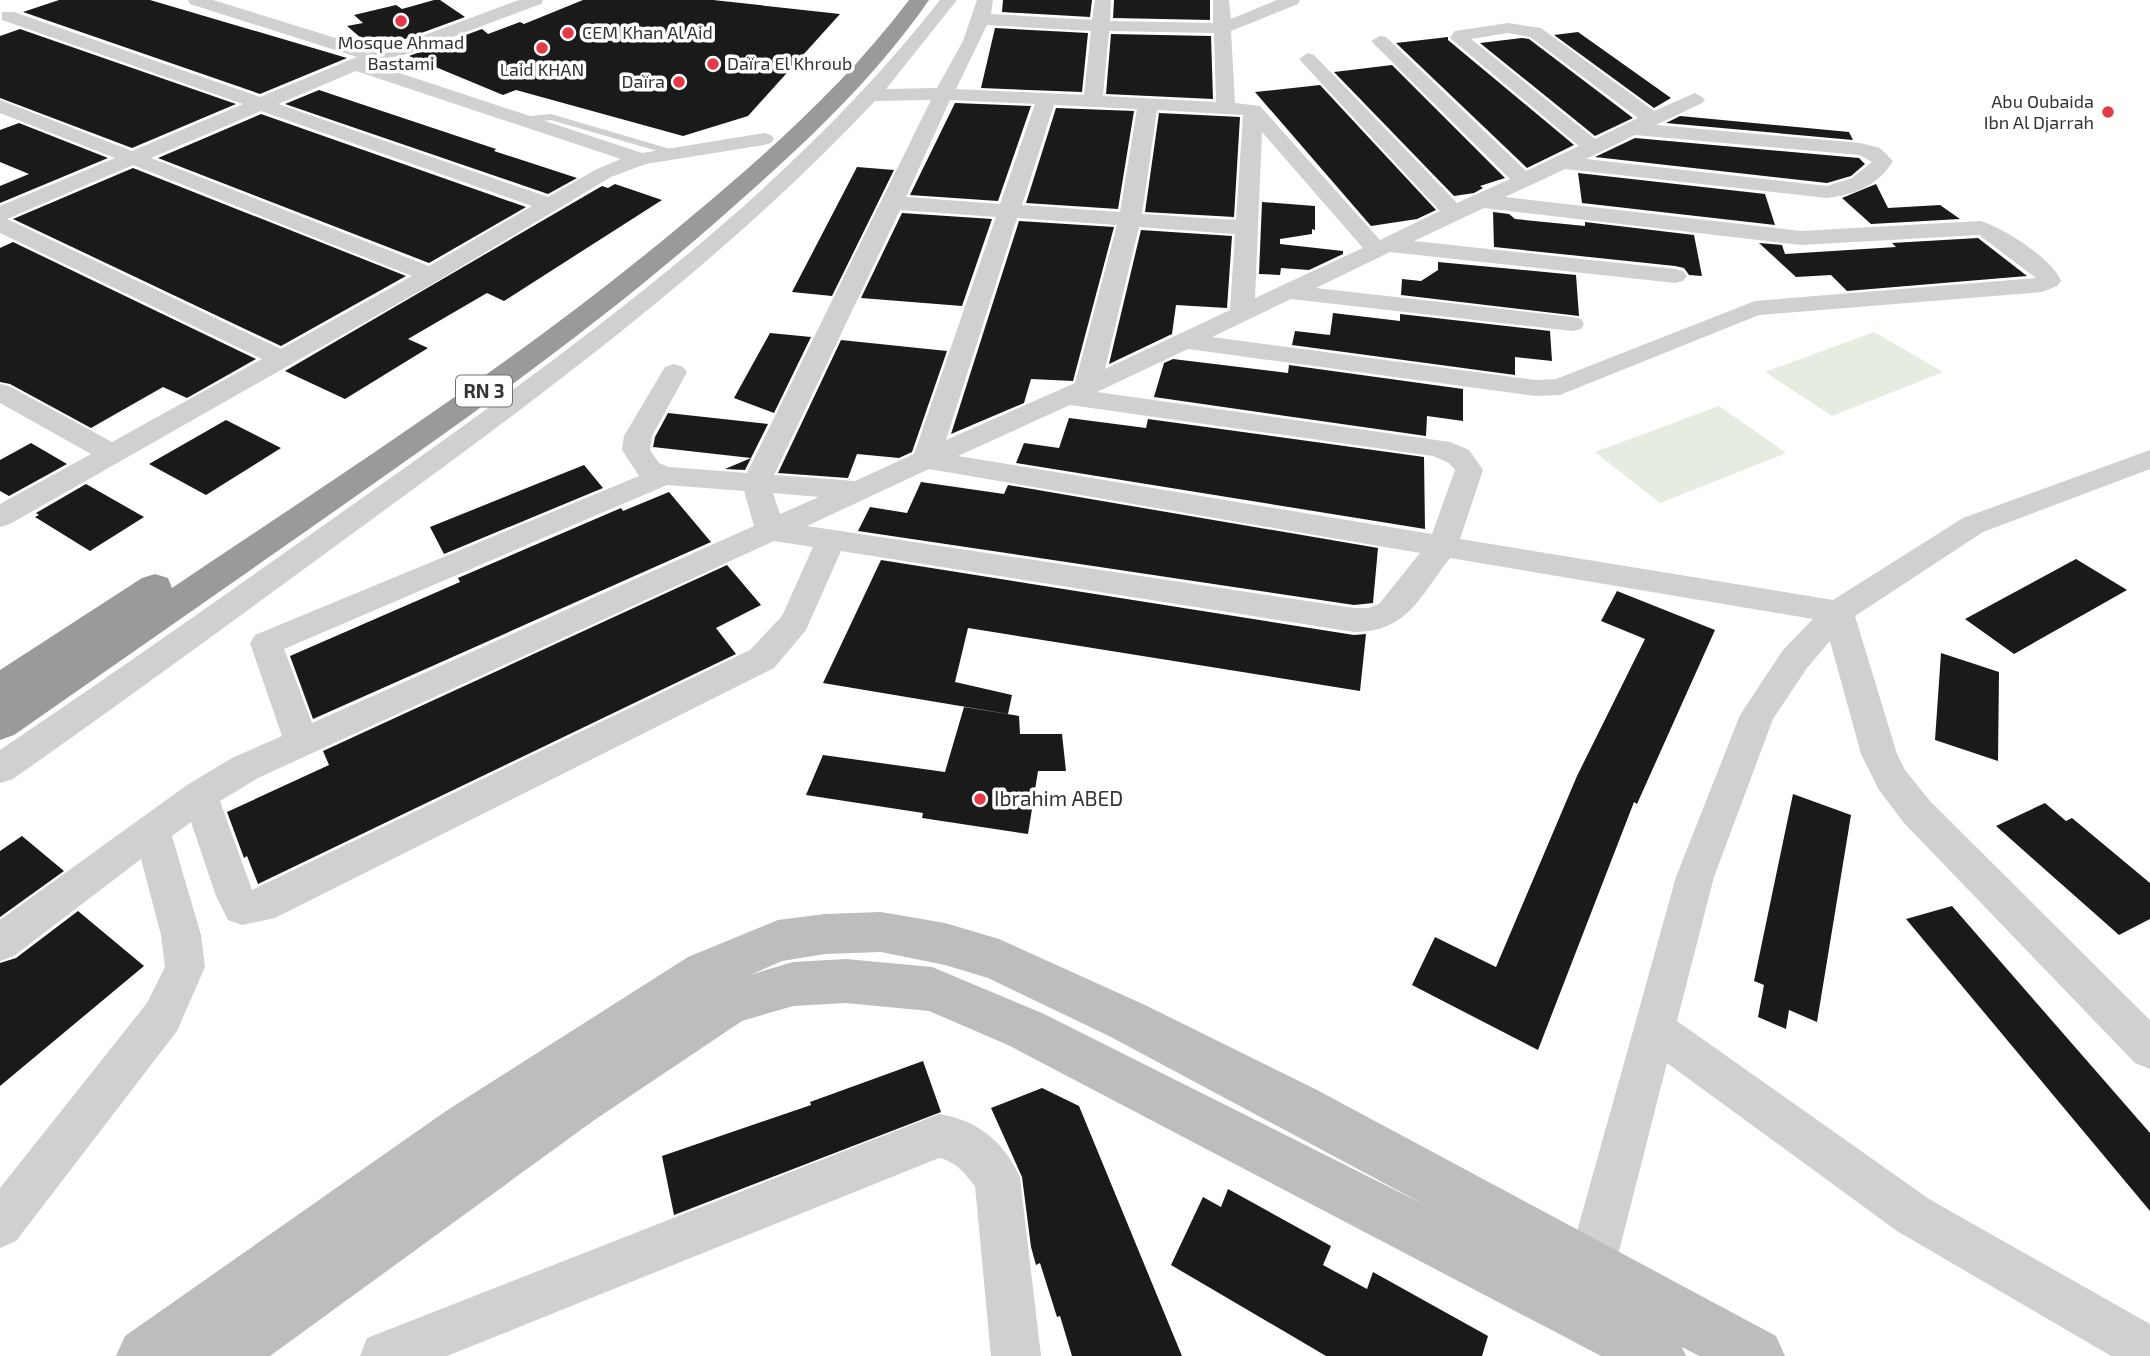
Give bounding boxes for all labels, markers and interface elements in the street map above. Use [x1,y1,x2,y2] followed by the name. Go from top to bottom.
[393,13,409,29] marker: Mosque Ahmad Bastami
[582,21,713,43] place label: CEM Khan Al Aid
[560,25,576,41] marker: CEM Khan Al Aid
[338,31,464,74] place label: Mosque Ahmad Bastami
[534,40,550,56] marker: Laid KHAN
[727,52,852,74] place label: Daïra El Khroub
[705,56,721,72] marker: Daïra El Khroub
[500,58,584,80] place label: Laid KHAN
[622,70,665,92] place label: Daïra
[671,74,687,90] marker: Daïra
[1984,90,2094,133] place label: Abu Oubaida Ibn Al Djarrah
[2100,104,2116,120] marker: Abu Oubaida Ibn Al Djarrah
[456,376,512,406] road number: RN 3
[994,785,1123,810] place label: Ibrahim ABED
[972,791,988,807] marker: Ibrahim ABED

